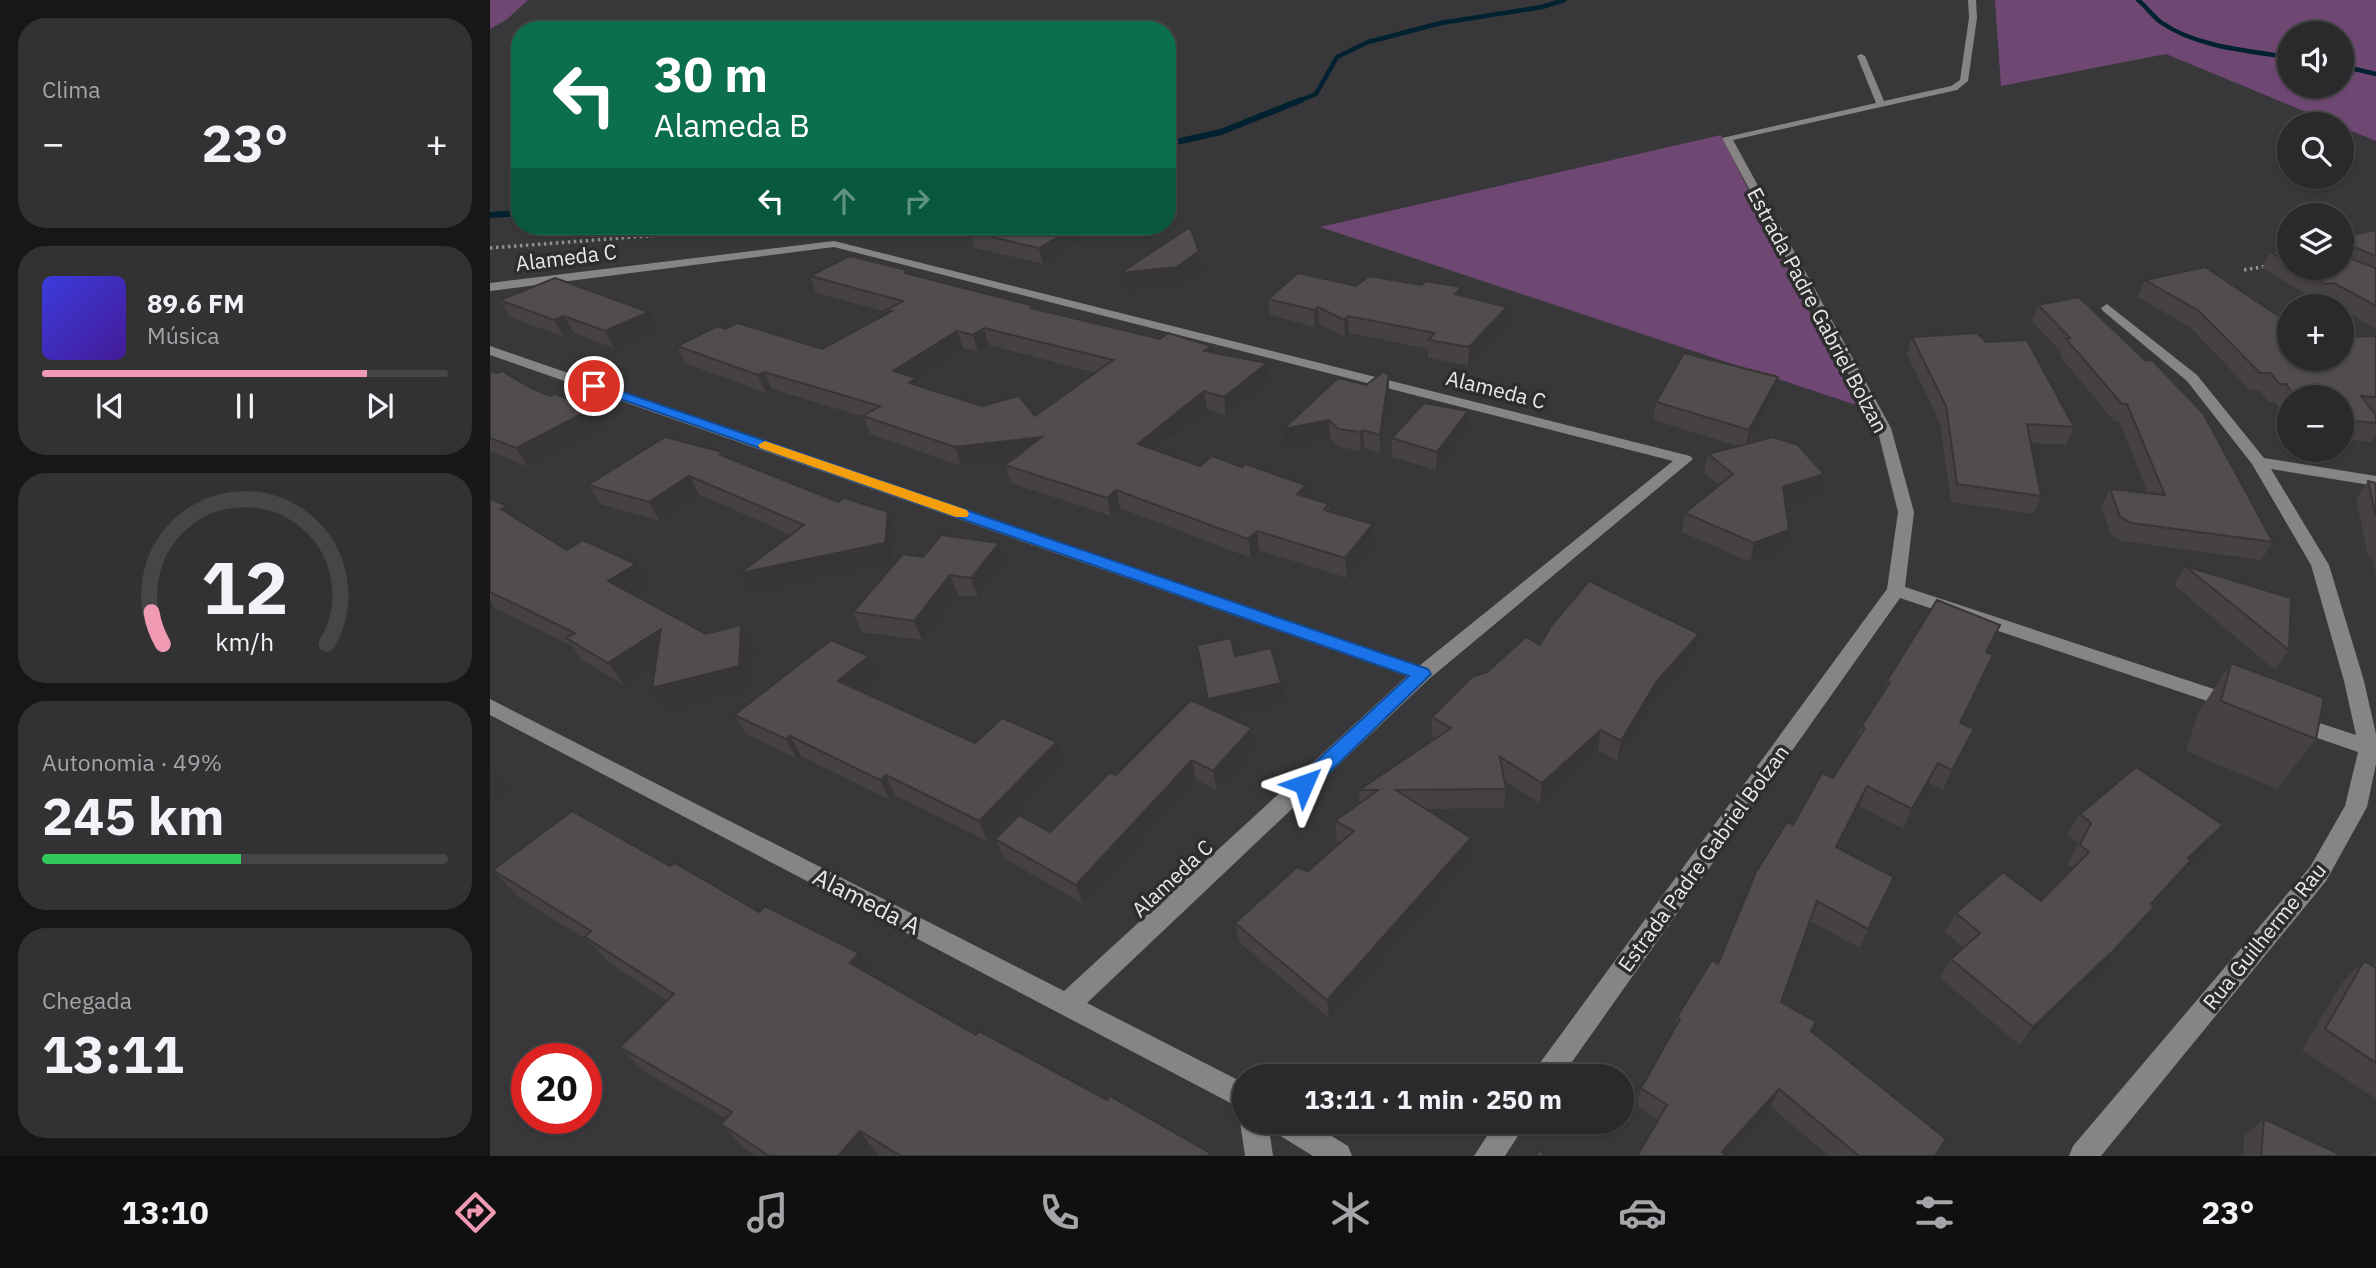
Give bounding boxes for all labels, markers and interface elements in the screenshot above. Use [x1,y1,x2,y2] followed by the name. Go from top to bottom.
[2277,21,2354,462] map controls
[2277,21,2354,98] button: sound
[654,42,768,105] text: 30 m
[539,49,630,140] icon: left
[42,74,101,104] text: Clima
[654,104,810,146] text: Alameda B
[202,109,288,176] text: 23°
[2277,112,2354,189] button: search
[42,118,65,167] text: −
[425,118,448,167] text: +
[752,182,790,220] icon: left
[825,182,863,220] icon: ahead
[898,182,936,220] icon: right
[1741,182,1895,438] street label: Estrada Padre Gabriel Bolzan
[2277,203,2354,280] button: layers
[514,237,618,277] street label: Alameda C
[147,286,245,320] text: 89.6 FM
[2277,294,2354,371] button: +
[147,320,220,350] text: Música
[564,356,624,416] pin
[1443,363,1549,415] street label: Alameda C
[575,367,613,405] icon: arrive
[2277,385,2354,462] button: −
[91,387,129,425] icon: previous
[226,387,264,425] icon: pause
[361,387,399,425] icon: next
[201,539,289,634] text: 12
[216,625,274,658] text: km/h
[1611,739,1795,977] street label: Estrada Padre Gabriel Bolzan
[42,747,222,777] text: Autonomia · 49%
[1267,747,1341,821] position arrow
[42,782,224,849] text: 245 km
[1125,833,1219,923] street label: Alameda C
[2196,857,2332,1015] street label: Rua Guilherme Rau
[808,860,926,942] street label: Alameda A
[42,985,132,1015] text: Chegada
[42,1020,184,1087] text: 13:11
[511,1043,602,1134] speed limit sign: 20
[1304,1082,1562,1116] text: 13:11 · 1 min · 250 m
[451,1188,500,1237] icon: directions
[743,1188,792,1237] icon: music
[1035,1188,1084,1237] icon: phone
[1326,1188,1375,1237] icon: climate
[1618,1188,1667,1237] icon: car
[1910,1188,1959,1237] icon: filters
[121,1191,209,1233] text: 13:10
[2201,1191,2255,1233] text: 23°

